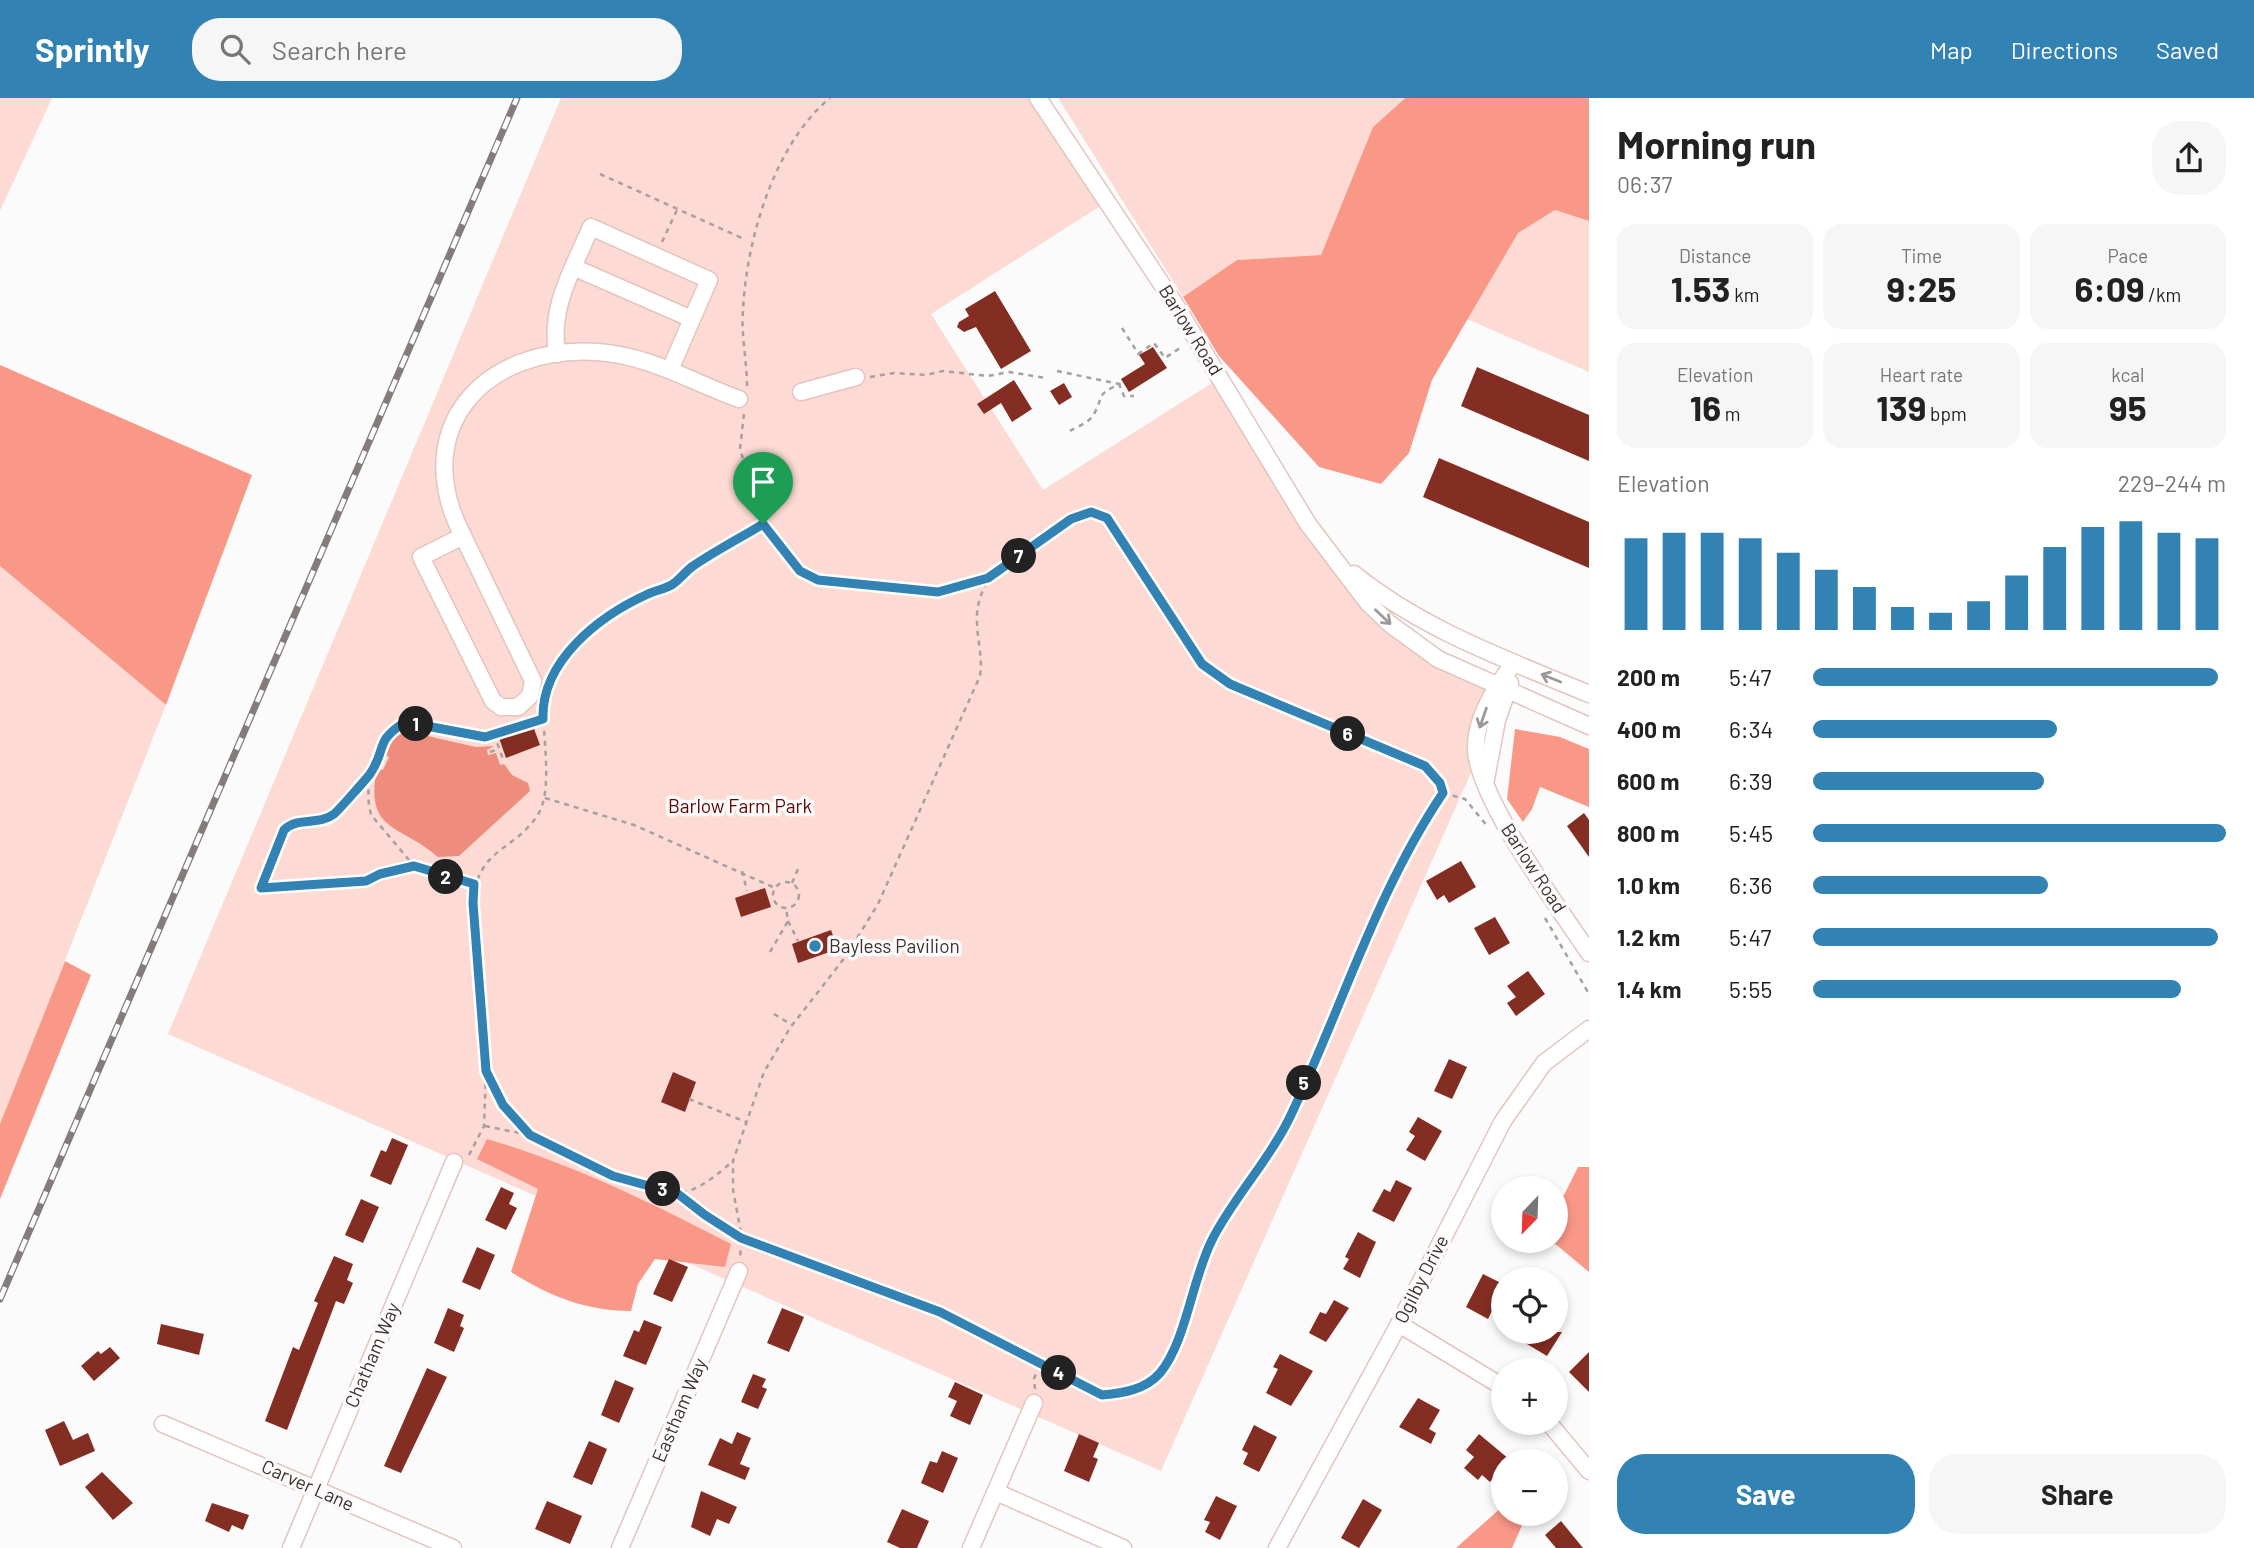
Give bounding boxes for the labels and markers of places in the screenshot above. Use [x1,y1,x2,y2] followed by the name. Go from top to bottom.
[733,452,793,524] pin
[1002,538,1036,574] pin: 7
[398,706,434,742] pin: 1
[1330,716,1366,752] pin: 6
[428,860,464,894] pin: 2
[829,934,960,957] place label: Bayless Pavilion
[807,938,823,954] marker: Bayless Pavilion
[1286,1066,1322,1100] pin: 5
[646,1172,680,1206] pin: 3
[1042,1356,1076,1390] pin: 4

